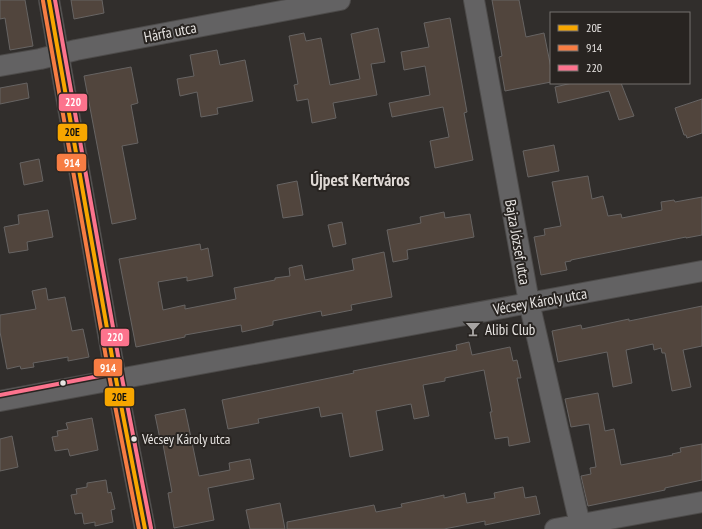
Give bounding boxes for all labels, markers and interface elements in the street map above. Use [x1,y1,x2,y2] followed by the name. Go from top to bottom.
[550,12,690,84] legend
[142,18,198,46] street label: Hárfa utca
[586,20,602,35] text: 20E
[586,40,603,55] text: 914
[586,60,602,75] text: 220
[58,93,88,112] line badge: 220
[65,95,81,109] text: 220
[57,123,88,142] line badge: 20E
[64,125,80,139] text: 20E
[56,153,87,172] line badge: 914
[64,156,81,170] text: 914
[310,169,410,191] district label: Újpest Kertváros
[501,198,535,286] street label: Bajza József utca
[491,283,588,319] street label: Vécsey Károly utca
[464,320,482,338] bar icon: Alibi Club
[485,320,535,339] place label: Alibi Club
[100,328,130,347] line badge: 220
[107,330,123,344] text: 220
[93,358,123,377] line badge: 914
[100,361,117,375] text: 914
[58,378,68,388] unlabelled marker
[104,387,135,407] line badge: 20E
[111,390,127,404] text: 20E
[141,430,230,448] place label: Vécsey Károly utca
[129,434,139,444] marker: Vécsey Károly utca

